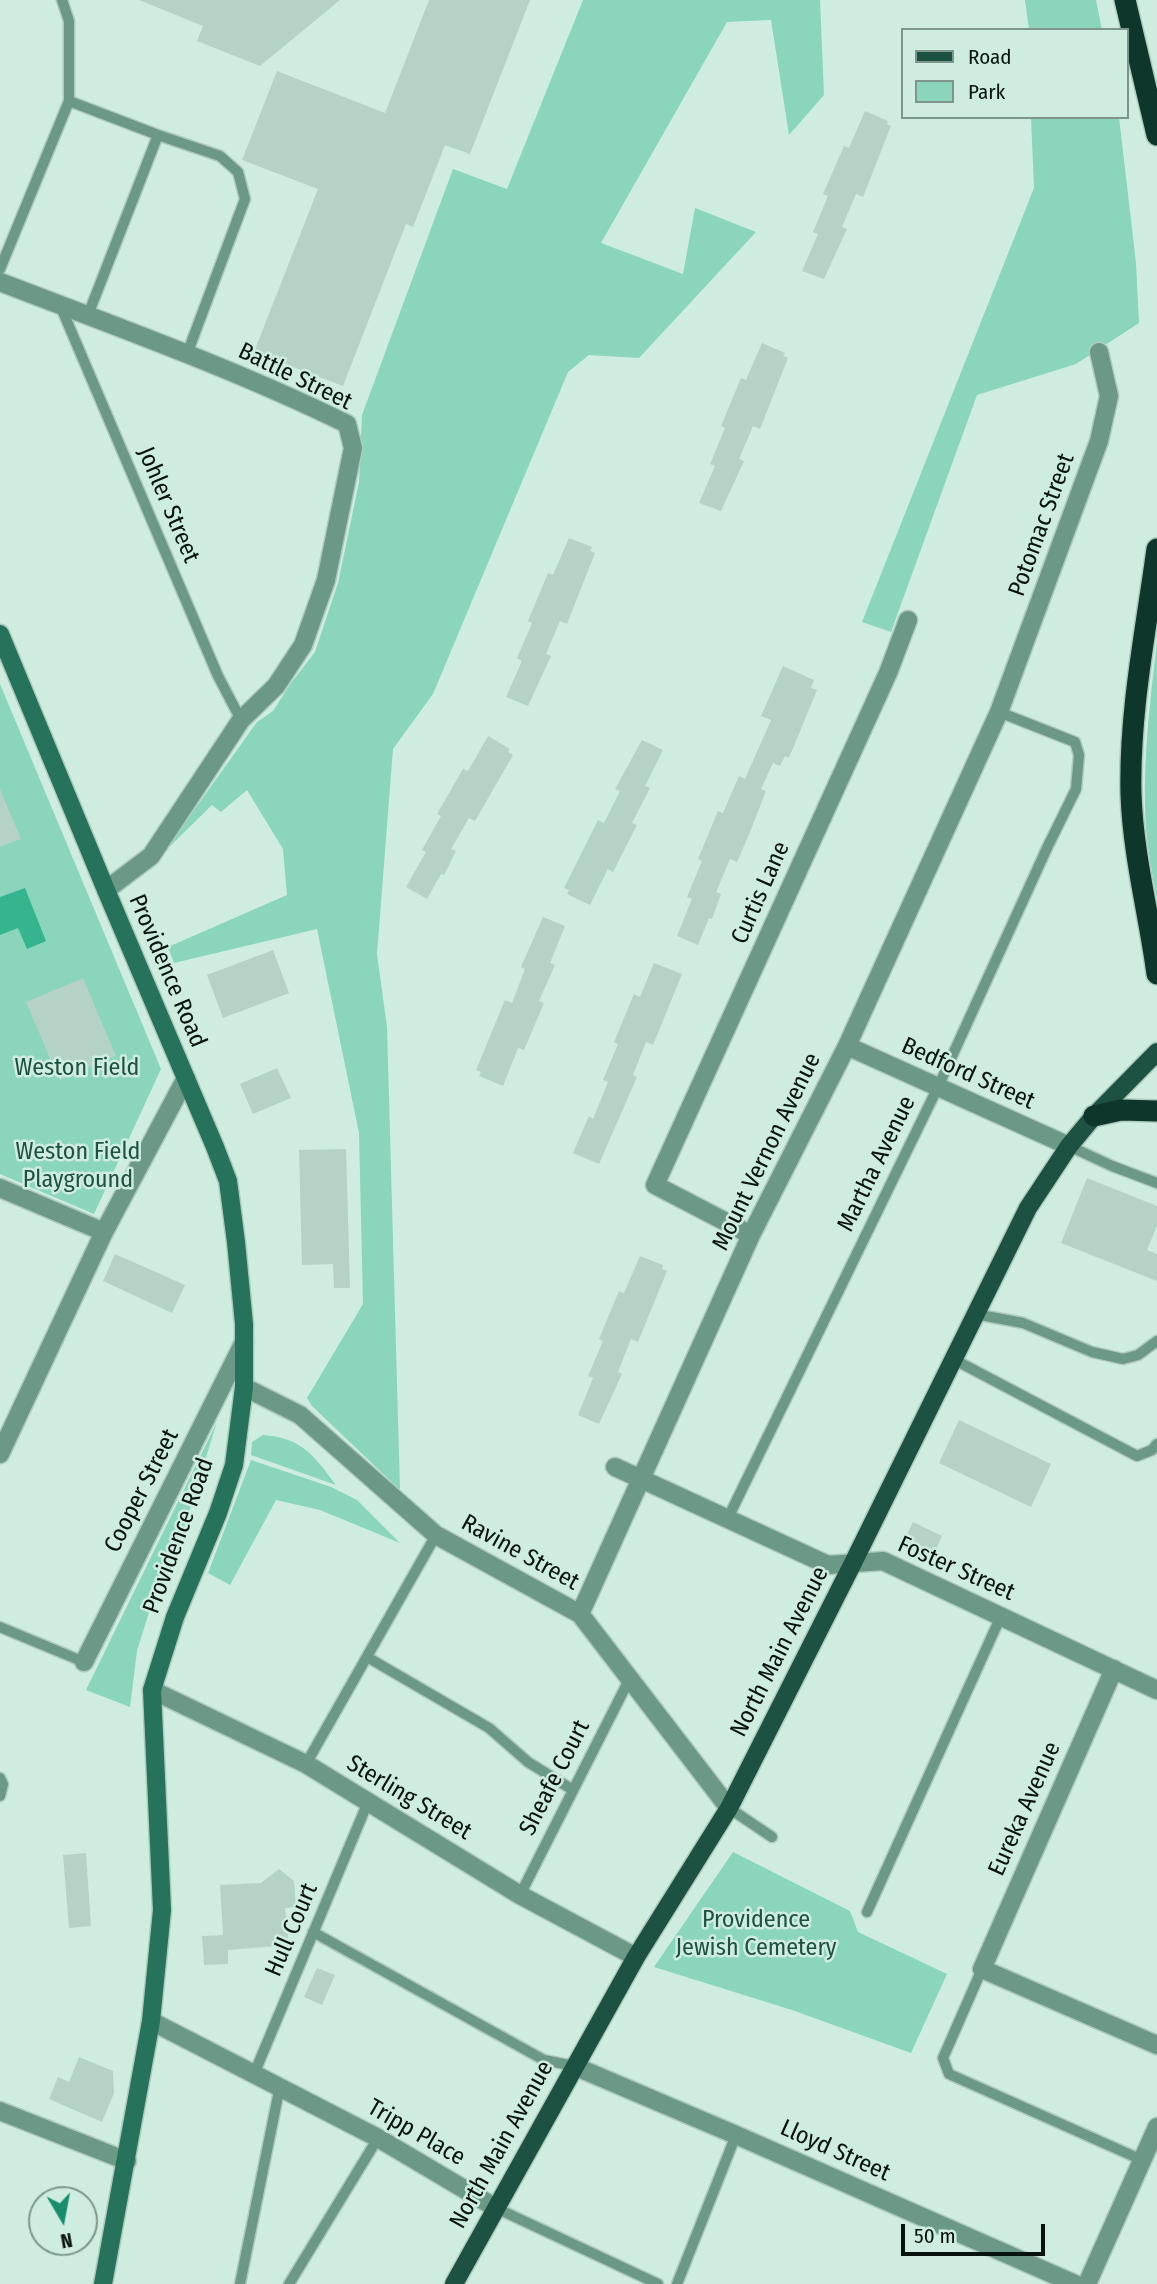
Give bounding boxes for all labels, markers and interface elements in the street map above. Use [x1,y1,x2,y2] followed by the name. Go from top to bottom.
[902,28,1129,119] legend
[968,44,1012,70] text: Road
[968,79,1005,105] text: Park
[233,337,357,417] street label: Battle Street
[131,443,205,567] street label: Johler Street
[1003,450,1081,600] street label: Potomac Street
[726,837,796,949] street label: Curtis Lane
[122,890,212,1052] street label: Providence Road
[897,1032,1039,1116] street label: Bedford Street
[707,1049,827,1255] street label: Mount Vernon Avenue
[15,1054,139,1082] park label: Weston Field
[832,1092,922,1236] street label: Martha Avenue
[16,1138,140,1194] park label: Weston Field Playground
[99,1424,185,1558] street label: Cooper Street
[138,1454,220,1618] street label: Providence Road
[456,1509,584,1597] street label: Ravine Street
[893,1530,1019,1608] street label: Foster Street
[725,1562,835,1742] street label: North Main Avenue
[514,1715,596,1841] street label: Sheafe Court
[983,1738,1067,1880] street label: Eureka Avenue
[341,1749,477,1847] street label: Sterling Street
[259,1879,325,1981] street label: Hull Court
[675,1906,837,1962] park label: Providence Jewish Cemetery
[444,2056,560,2234] street label: North Main Avenue
[362,2094,470,2172] street label: Tripp Place
[776,2114,894,2188] street label: Lloyd Street
[28,2186,98,2256] north arrow
[905,2210,1048,2254] scale bar
[914,2223,956,2249] text: 50 m
[59,2228,74,2253] text: N

